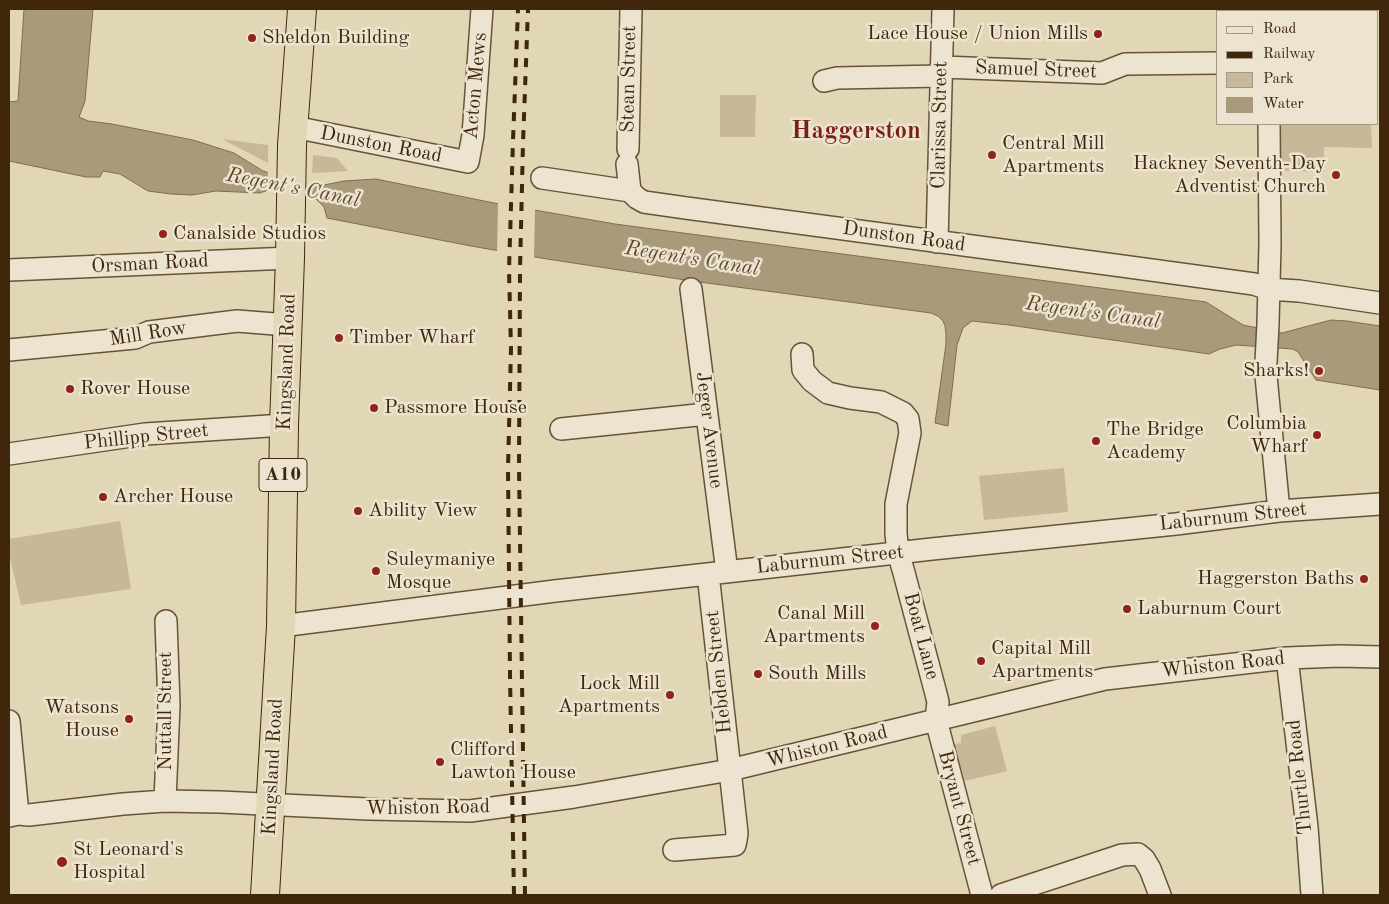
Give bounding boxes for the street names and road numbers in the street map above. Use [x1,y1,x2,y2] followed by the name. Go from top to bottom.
[616,25,642,133] street label: Stean Street
[459,31,493,141] street label: Acton Mews
[975,56,1097,84] street label: Samuel Street
[927,61,953,189] street label: Clarissa Street
[318,121,444,169] street label: Dunston Road
[841,217,967,257] street label: Dunston Road
[91,249,209,279] street label: Orsman Road
[273,293,301,431] street label: Kingsland Road
[108,316,188,352] street label: Mill Row
[690,370,728,490] street label: Jeger Avenue
[82,419,210,455] street label: Phillipp Street
[259,458,307,492] road number: A10
[1158,497,1308,537] street label: Laburnum Street
[755,540,905,580] street label: Laburnum Street
[898,590,944,682] street label: Boat Lane
[701,609,737,735] street label: Hebden Street
[1160,647,1286,683] street label: Whiston Road
[154,651,178,771] street label: Nuttall Street
[257,698,289,836] street label: Kingsland Road
[1282,718,1318,836] street label: Thurtle Road
[764,720,890,774] street label: Whiston Road
[932,748,986,868] street label: Bryant Street
[366,795,490,821] street label: Whiston Road

